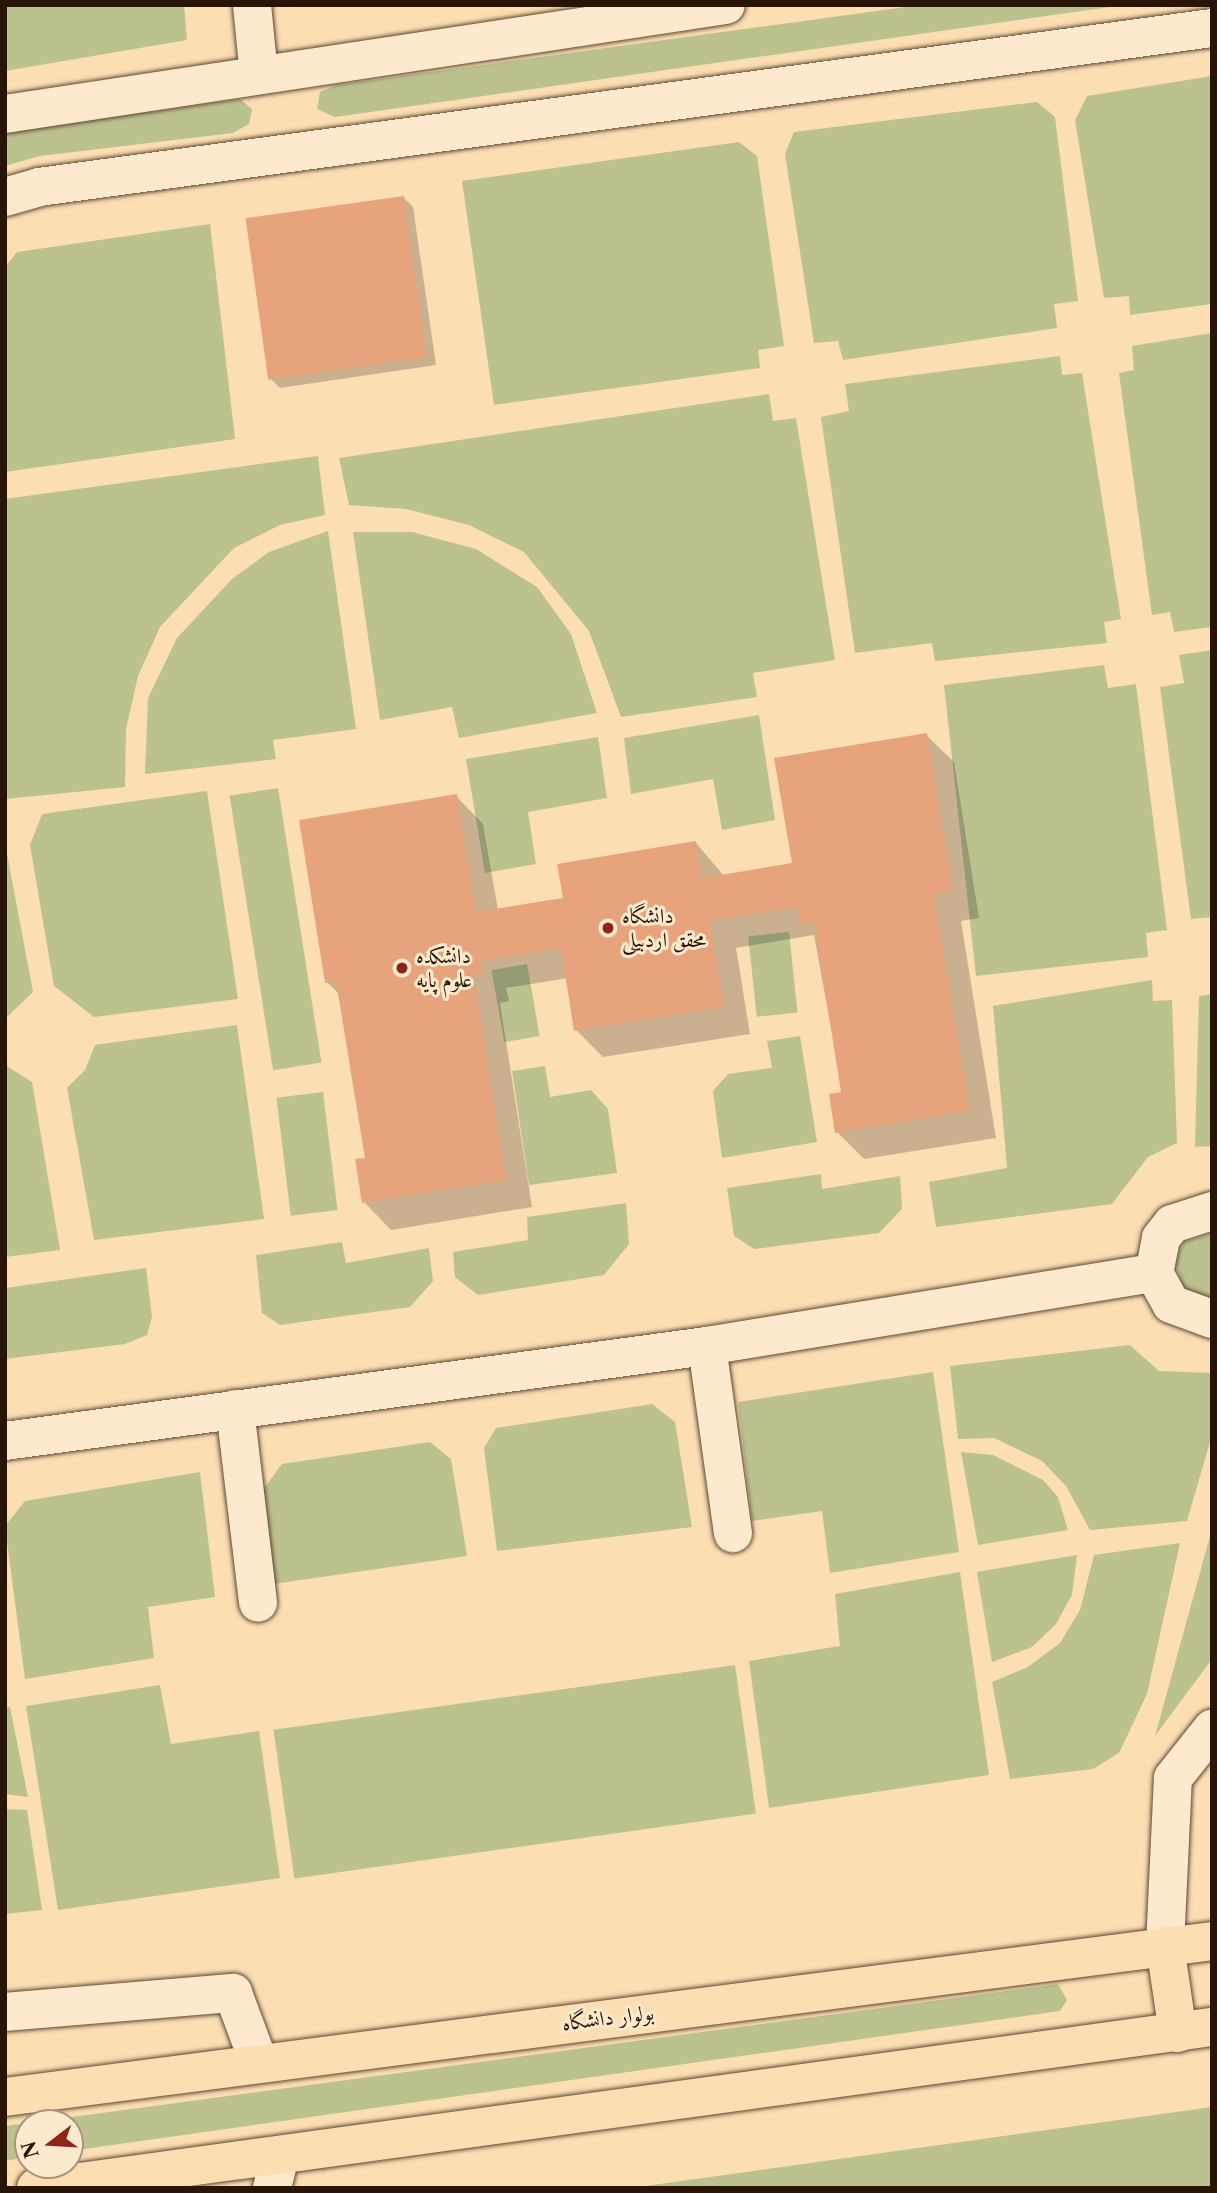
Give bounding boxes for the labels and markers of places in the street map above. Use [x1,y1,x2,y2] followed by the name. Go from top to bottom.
[622,903,706,953] place label: دانشگاه محقق اردبیلی
[600,920,616,936] marker: دانشگاه محقق اردبیلی
[416,943,472,993] place label: دانشکده علوم پایه
[394,960,410,976] marker: دانشکده علوم پایه

